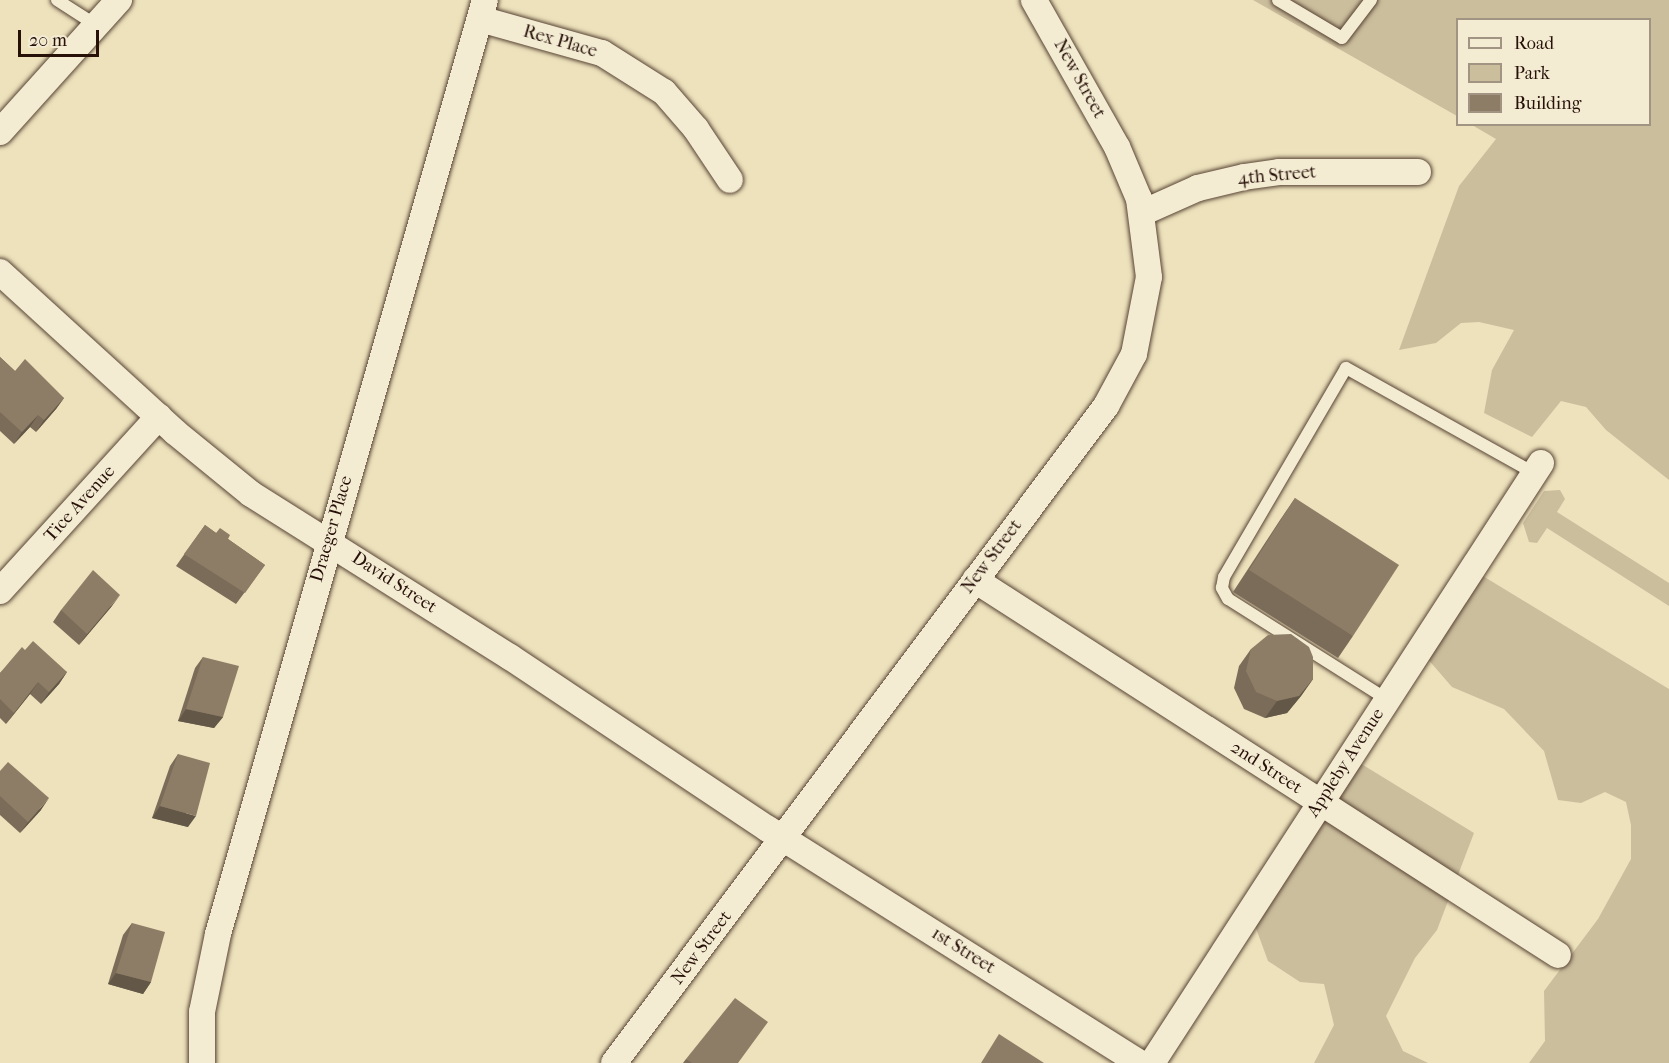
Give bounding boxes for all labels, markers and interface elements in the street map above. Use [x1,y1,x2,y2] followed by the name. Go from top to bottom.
[21,18,102,56] scale bar
[1456,18,1651,126] legend
[521,21,599,63] street label: Rex Place
[29,30,67,51] text: 20 m
[1514,33,1554,54] text: Road
[1049,36,1109,122] street label: New Street
[1514,63,1550,84] text: Park
[1514,93,1581,114] text: Building
[1237,162,1317,190] street label: 4th Street
[40,461,120,547] street label: Tice Avenue
[307,473,357,585] street label: Draeger Place
[957,516,1027,598] street label: New Street
[347,547,441,619] street label: David Street
[1303,705,1389,821] street label: Appleby Avenue
[1226,737,1306,799] street label: 2nd Street
[667,907,737,989] street label: New Street
[927,923,999,979] street label: 1st Street

